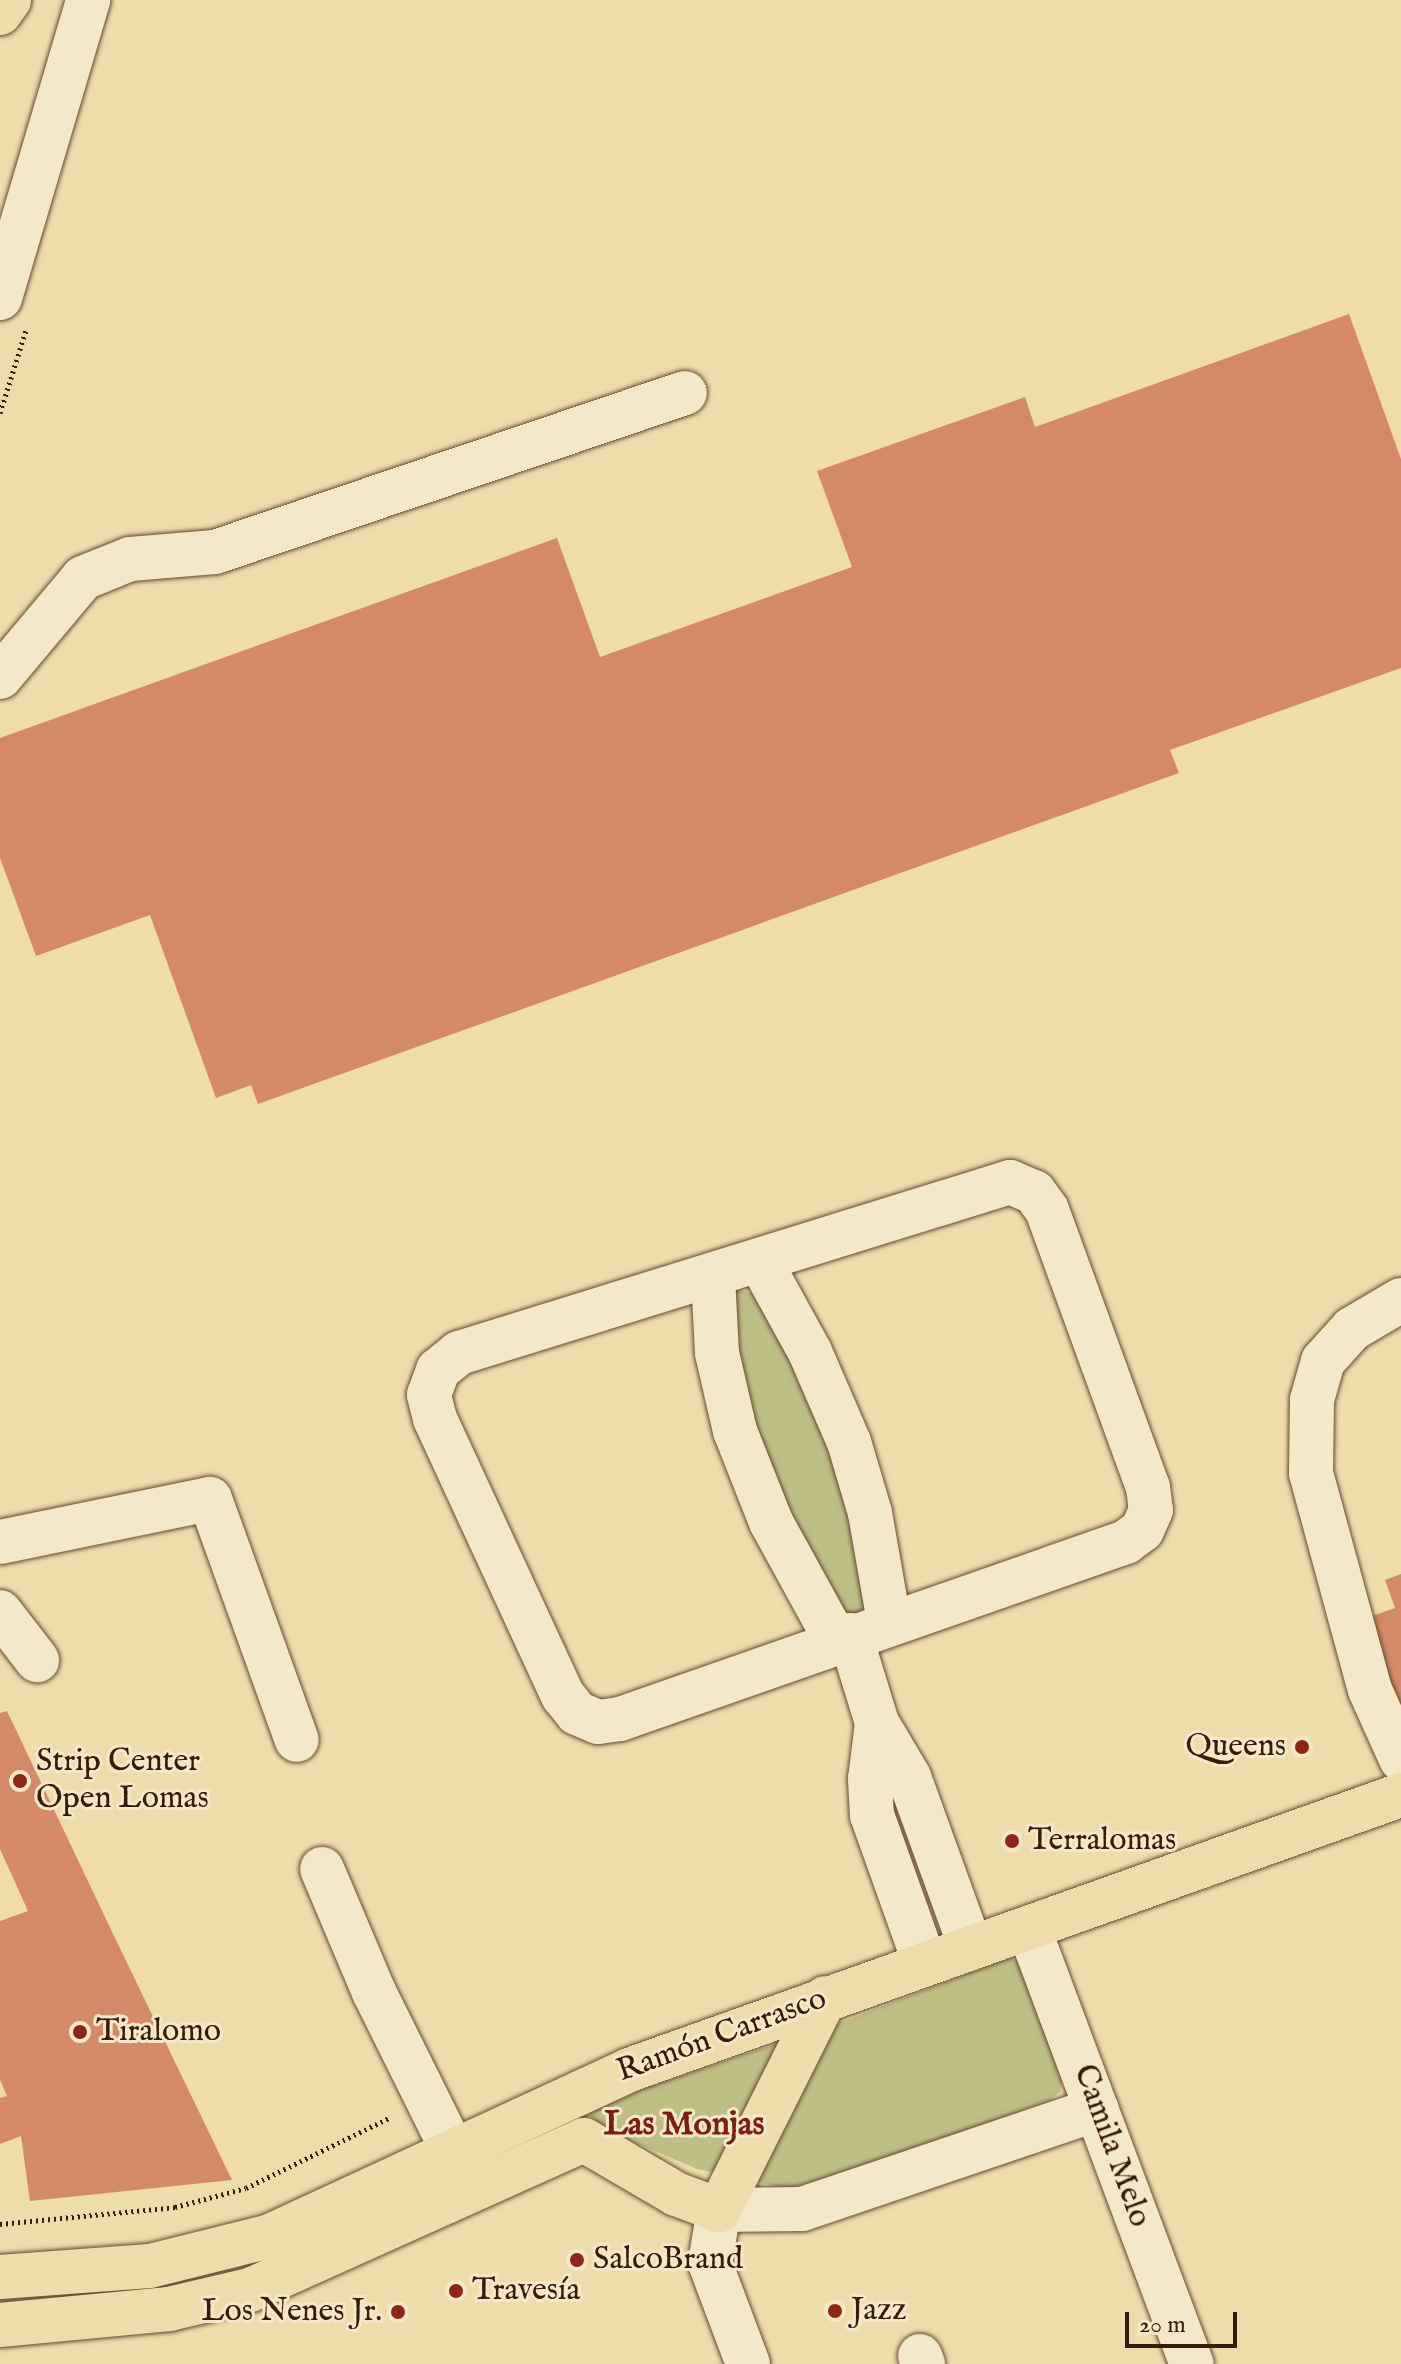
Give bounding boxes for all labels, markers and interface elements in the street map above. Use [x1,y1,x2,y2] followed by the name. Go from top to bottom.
[1186,1728,1286,1766] place label: Queens
[1293,1738,1311,1756] marker: Queens
[36,1744,209,1819] place label: Strip Center Open Lomas
[11,1772,29,1790] marker: Strip Center Open Lomas
[1028,1822,1176,1860] place label: Terralomas
[1003,1832,1021,1850] marker: Terralomas
[612,1980,832,2092] street label: Ramón Carrasco
[96,2013,221,2051] place label: Tiralomo
[71,2023,89,2041] marker: Tiralomo
[1064,2060,1158,2232] street label: Camila Melo
[604,2105,764,2145] district label: Las Monjas
[593,2241,743,2279] place label: SalcoBrand
[568,2251,586,2269] marker: SalcoBrand
[472,2272,580,2310] place label: Travesía
[447,2282,465,2300] marker: Travesía
[851,2292,907,2330] place label: Jazz
[201,2293,382,2331] place label: Los Nenes Jr.
[1129,2296,1241,2346] scale bar
[826,2302,844,2320] marker: Jazz
[389,2303,407,2321] marker: Los Nenes Jr.
[1139,2310,1186,2341] text: 20 m

